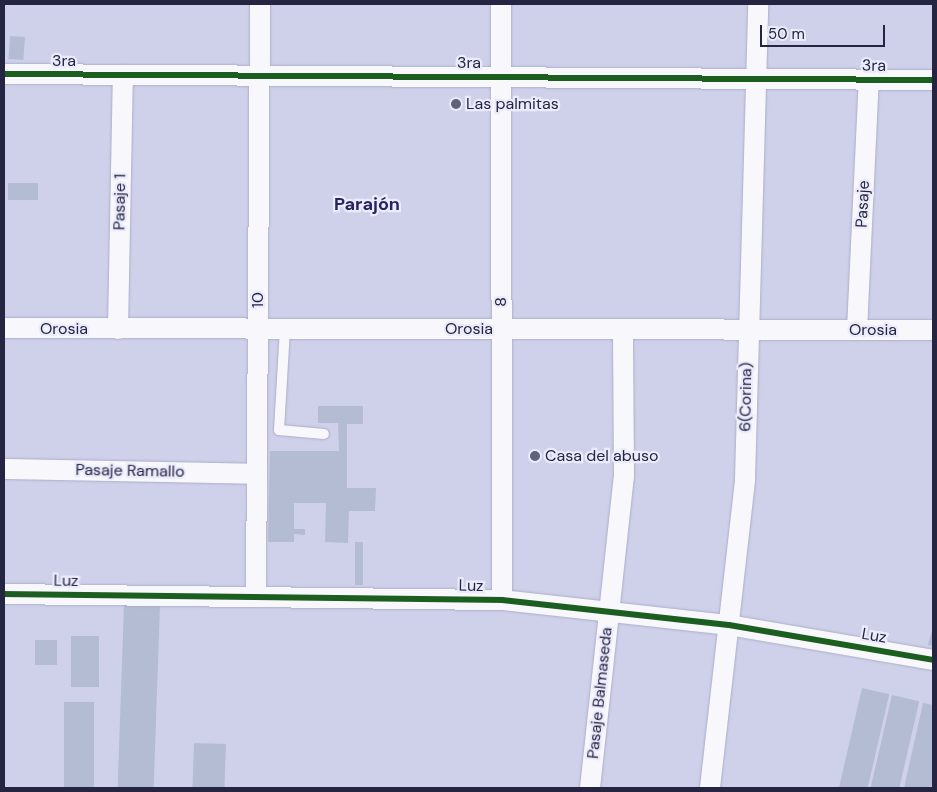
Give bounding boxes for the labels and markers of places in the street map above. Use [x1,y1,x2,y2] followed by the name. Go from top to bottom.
[466,94,559,114] place label: Las palmitas
[450,98,462,110] marker: Las palmitas
[545,446,659,466] place label: Casa del abuso
[529,450,541,462] marker: Casa del abuso

